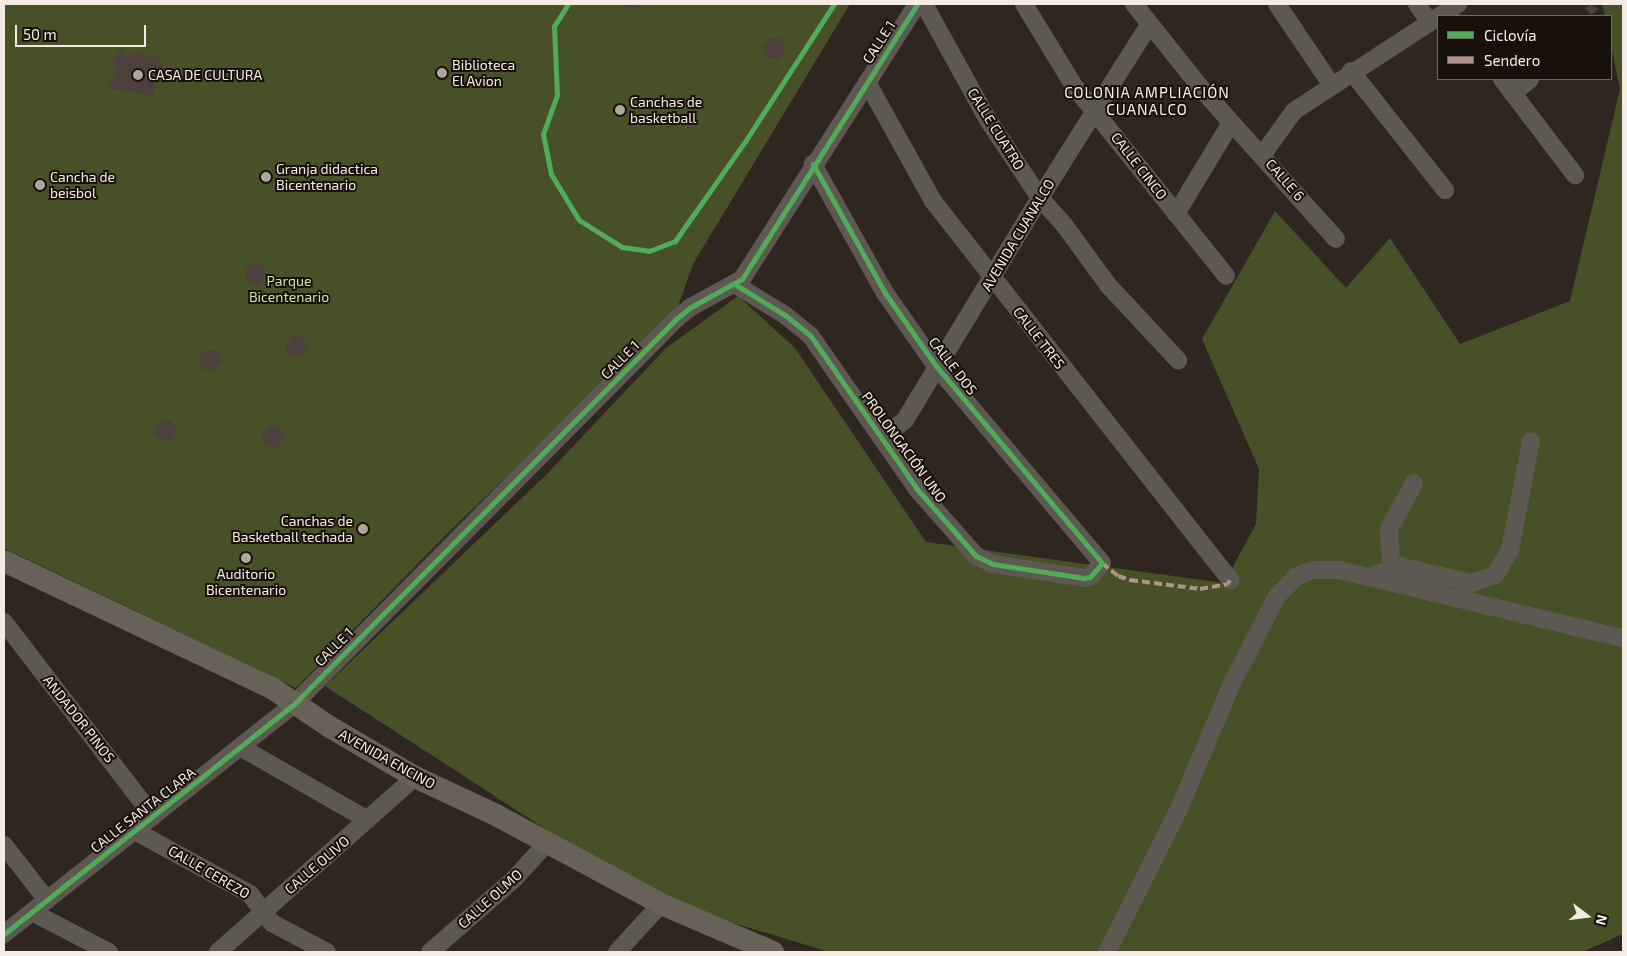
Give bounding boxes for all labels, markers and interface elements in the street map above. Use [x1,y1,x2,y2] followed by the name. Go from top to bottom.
[18,15,149,47] scale bar
[1437,15,1612,80] legend
[859,17,899,67] street label: CALLE 1
[23,25,57,43] text: 50 m
[1484,26,1536,44] text: Ciclovía
[1484,51,1540,69] text: Sendero
[452,57,515,90] place label: Biblioteca El Avion
[148,67,263,83] place label: CASA DE CULTURA
[436,67,448,79] marker: Biblioteca El Avion
[132,69,144,81] marker: CASA DE CULTURA
[1062,83,1232,118] district label: COLONIA AMPLIACIÓN CUANALCO
[964,85,1028,173] street label: CALLE CUATRO
[630,94,702,126] place label: Canchas de basketball
[614,104,626,116] marker: Canchas de basketball
[1108,129,1170,203] street label: CALLE CINCO
[1262,156,1308,204] street label: CALLE 6
[276,161,378,193] place label: Granja didactica Bicentenario
[50,169,115,202] place label: Cancha de beisbol
[260,171,272,183] marker: Granja didactica Bicentenario
[978,176,1058,294] street label: AVENIDA CUANALCO
[34,179,46,191] marker: Cancha de beisbol
[249,273,329,306] park label: Parque Bicentenario
[1009,303,1069,373] street label: CALLE TRES
[925,334,981,398] street label: CALLE DOS
[597,337,643,383] street label: CALLE 1
[858,388,950,506] street label: PROLONGACIÓN UNO
[231,513,353,546] place label: Canchas de Basketball techada
[357,523,369,535] marker: Canchas de Basketball techada
[240,552,252,564] marker: Auditorio Bicentenario
[206,566,286,598] place label: Auditorio Bicentenario
[311,624,357,670] street label: CALLE 1
[40,672,118,766] street label: ANDADOR PINOS
[336,726,438,792] street label: AVENIDA ENCINO
[87,764,199,856] street label: CALLE SANTA CLARA
[281,832,353,898] street label: CALLE OLIVO
[165,842,253,902] street label: CALLE CEREZO
[455,866,525,932] street label: CALLE OLMO
[1562,891,1612,941] north arrow
[1592,913,1611,927] text: N

